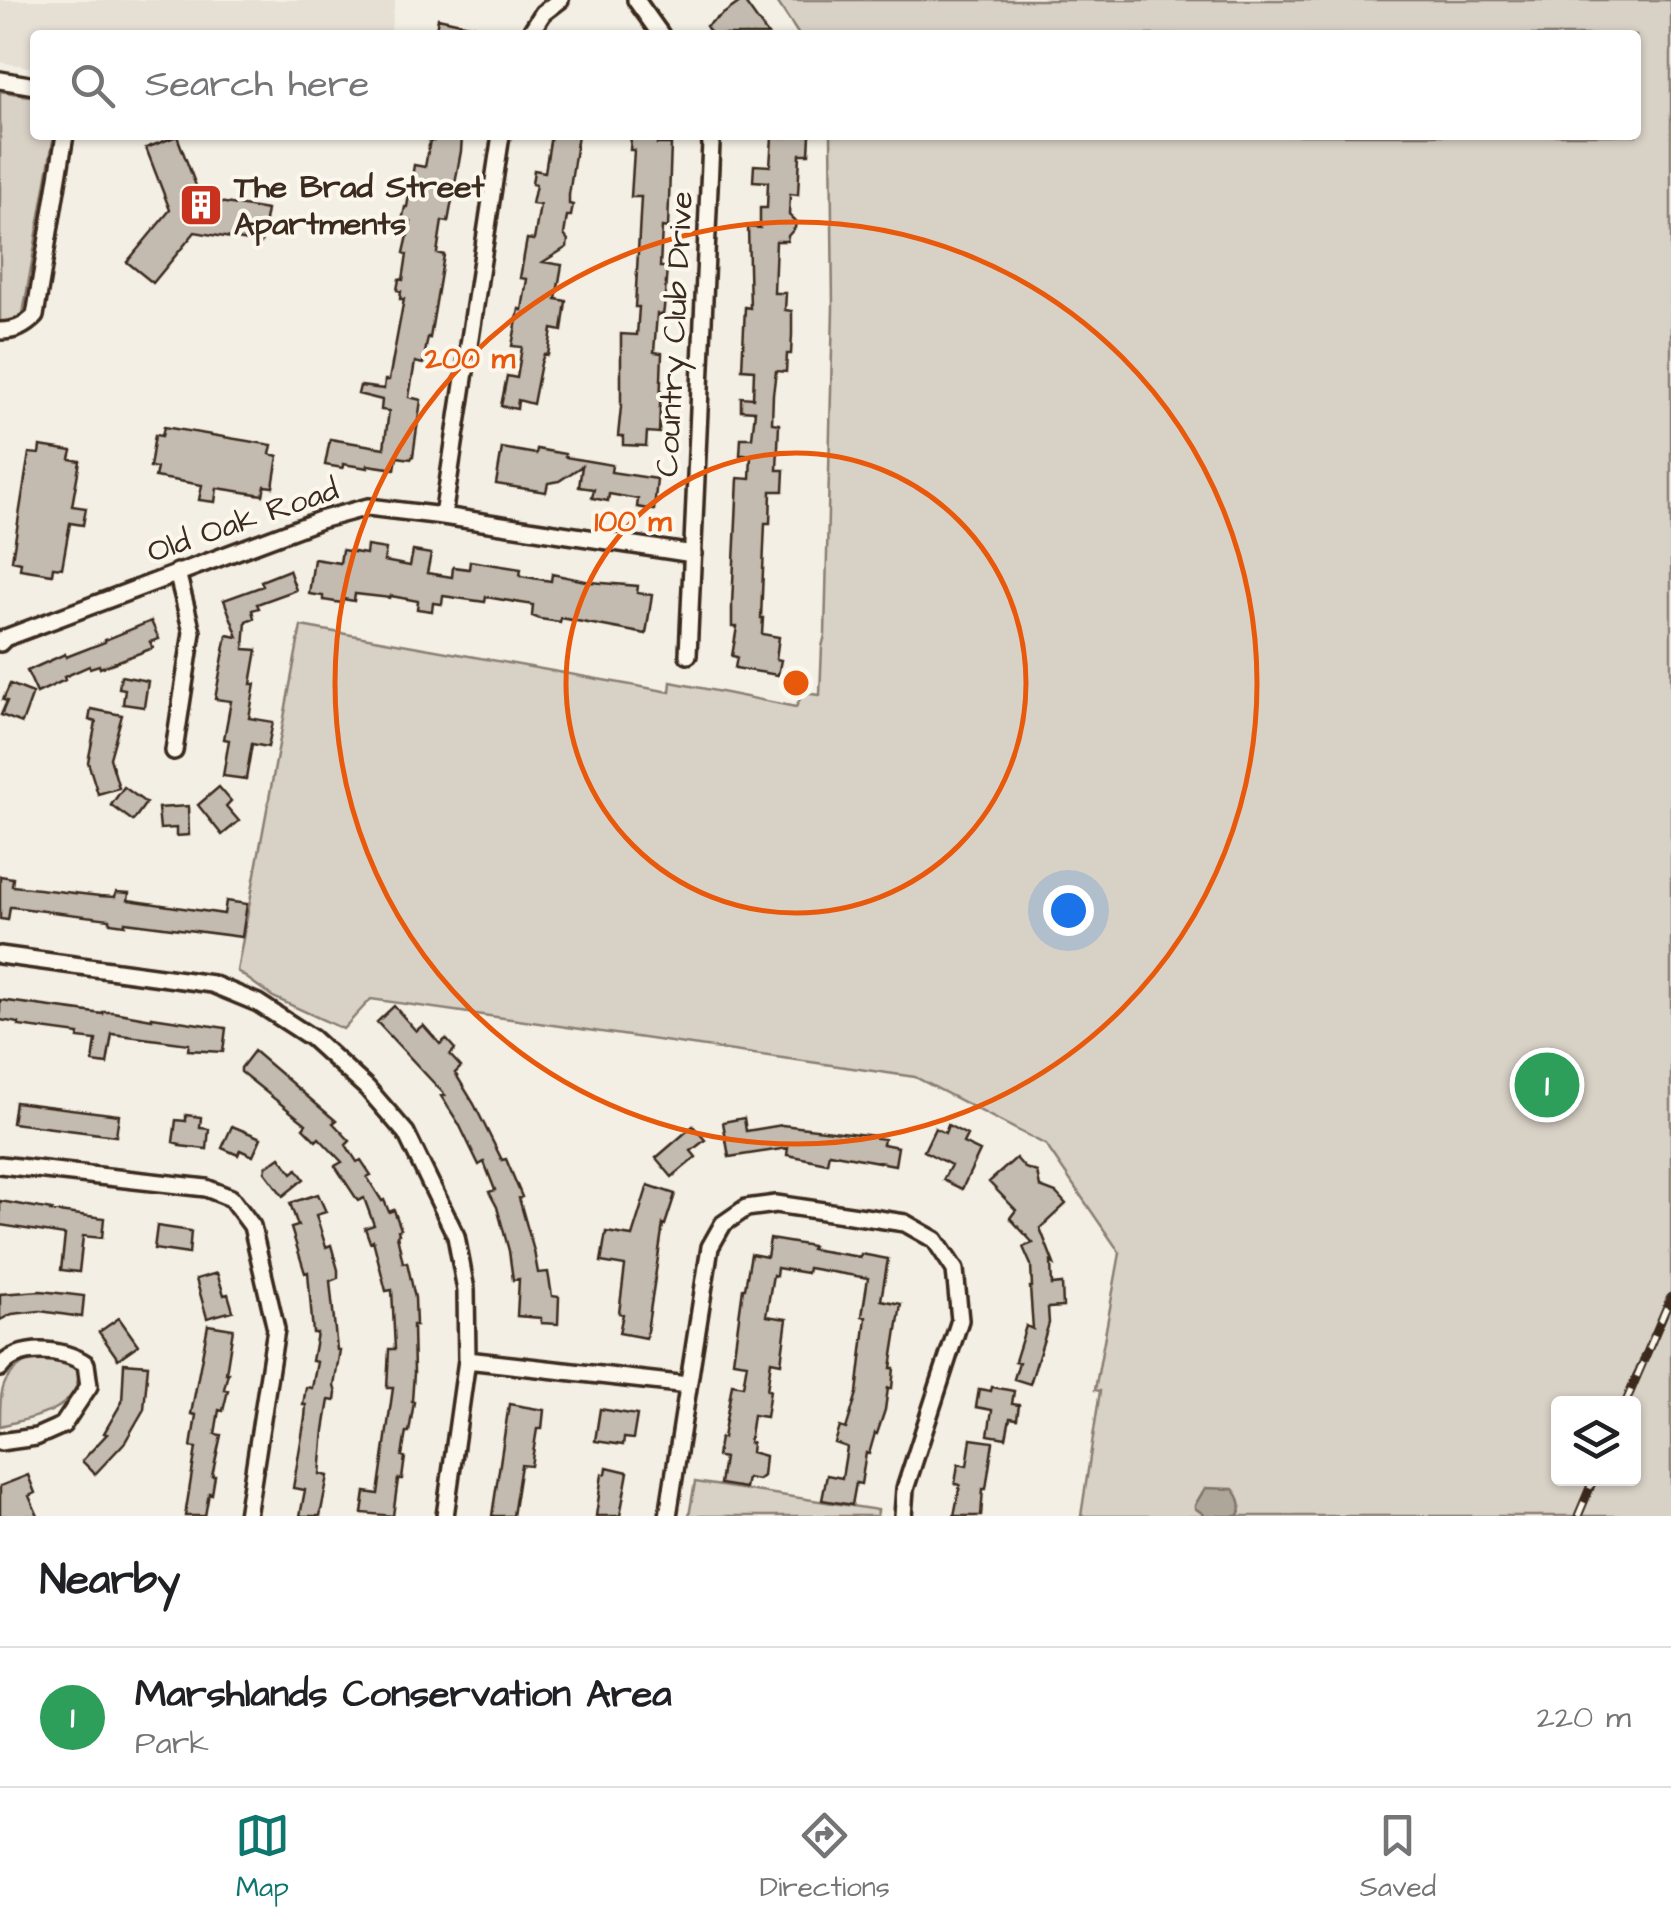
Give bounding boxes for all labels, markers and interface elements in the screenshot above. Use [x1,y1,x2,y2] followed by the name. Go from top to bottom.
[30,30,1641,140] search box
[65,58,120,113] icon: search
[145,59,369,111] text: Search here
[233,165,486,247] place label: The Brad Street Apartments
[178,182,224,228] building icon: The Brad Street Apartments
[645,190,705,478] street label: Country Club Drive
[424,338,516,380] text: 200 m
[141,467,345,575] street label: Old Oak Road
[594,501,672,543] text: 100 m
[778,665,814,701] centre of rings
[1043,885,1094,936] your location
[1514,1048,1580,1122] pin: 1
[1551,1396,1641,1486] map controls
[1551,1396,1641,1486] button: layers
[40,1552,180,1610] text: Nearby
[135,1669,672,1721] text: Marshlands Conservation Area
[70,1695,75,1740] text: 1
[1536,1695,1631,1740] text: 220 m
[135,1721,209,1766] text: Park
[235,1808,290,1907] tab: Map
[760,1808,890,1907] tab: Directions
[1360,1808,1436,1907] tab: Saved

